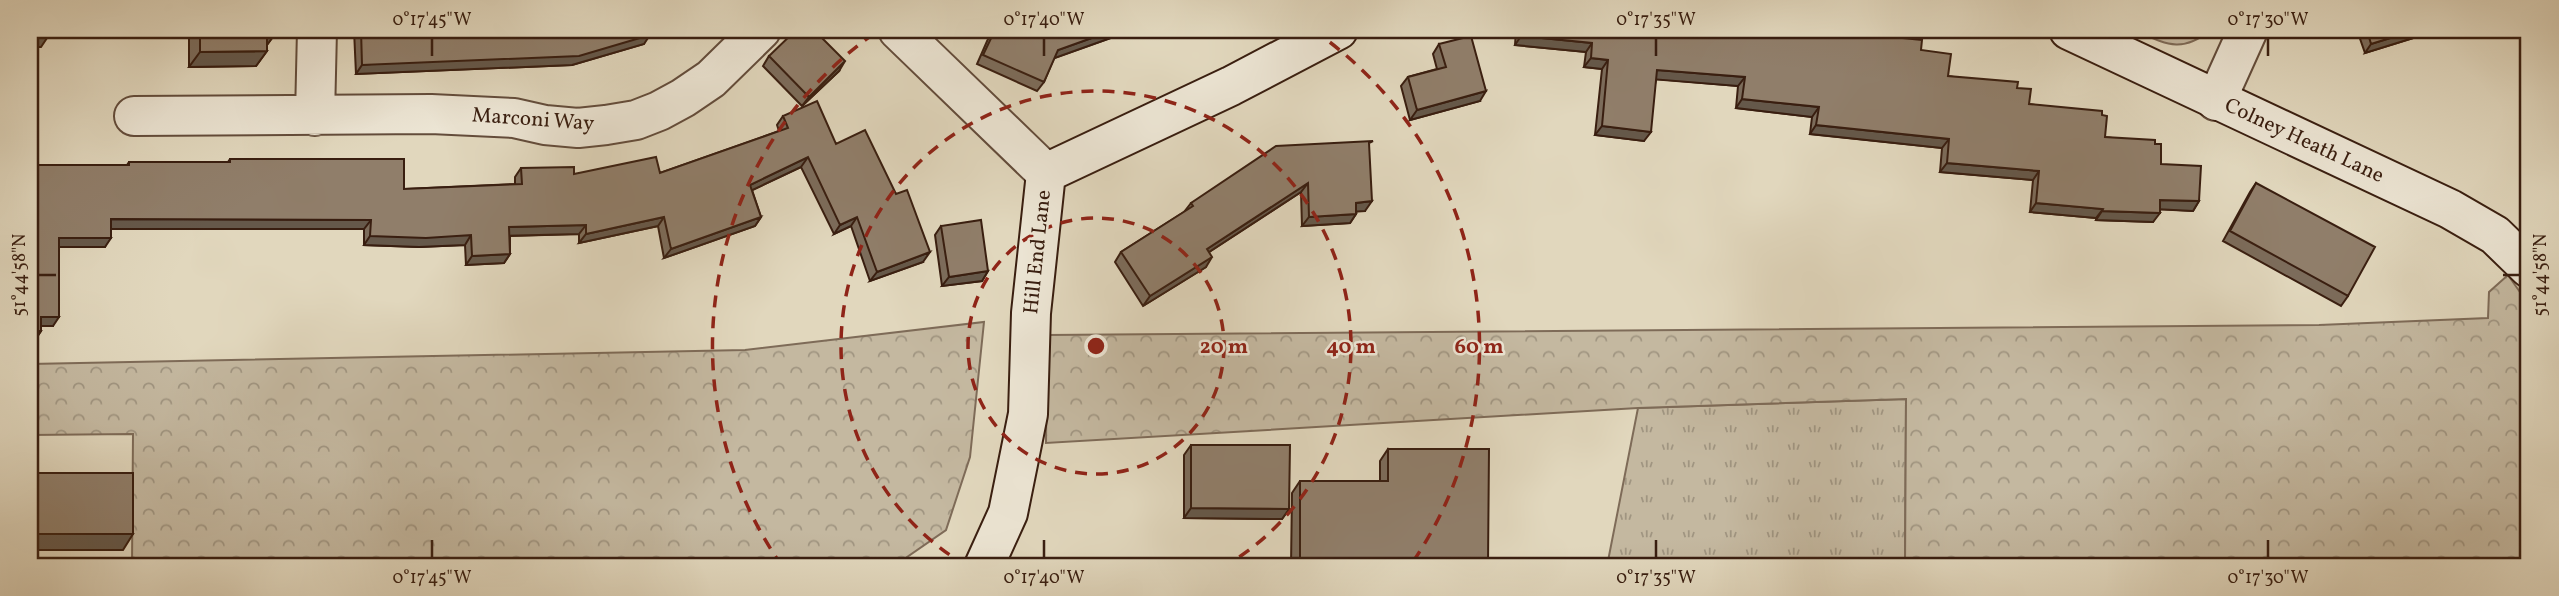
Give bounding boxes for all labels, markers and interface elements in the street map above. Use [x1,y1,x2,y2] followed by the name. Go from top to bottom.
[392,8,472,33] text: 0°17'45"W
[1004,8,1085,33] text: 0°17'40"W
[1616,8,1696,33] text: 0°17'35"W
[2228,8,2308,33] text: 0°17'30"W
[2220,91,2389,191] street label: Colney Heath Lane
[471,101,596,139] street label: Marconi Way
[1017,188,1059,316] street label: Hill End Lane
[8,234,33,316] text: 51°44'58"N
[2529,234,2554,316] text: 51°44'58"N
[1200,333,1248,362] text: 20 m
[1326,333,1376,362] text: 40 m
[1455,333,1503,362] text: 60 m
[1084,334,1108,358] centre of rings
[392,566,472,591] text: 0°17'45"W
[1004,566,1085,591] text: 0°17'40"W
[1616,566,1696,591] text: 0°17'35"W
[2228,566,2308,591] text: 0°17'30"W

